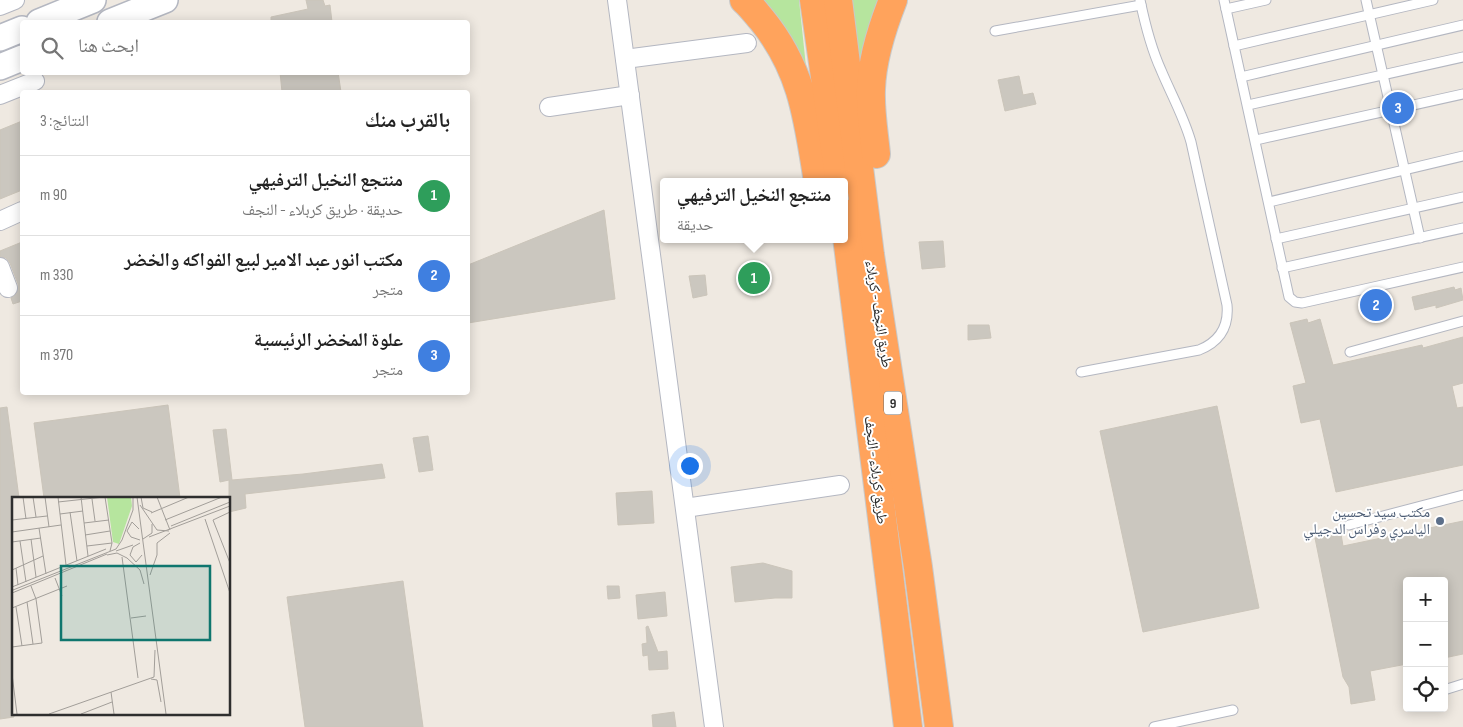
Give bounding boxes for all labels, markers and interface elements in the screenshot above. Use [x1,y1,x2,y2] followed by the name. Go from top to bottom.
[20,20,470,75] search box
[38,34,66,62] icon: search
[78,35,139,58] text: ابحث هنا
[1382,89,1414,127] pin: 3
[365,108,450,133] text: بالقرب منك
[40,112,89,131] text: النتائج: 3
[249,169,403,192] text: منتجع النخيل الترفيهي
[660,178,848,243] popup
[677,184,831,207] text: منتجع النخيل الترفيهي
[40,186,67,205] text: 90 m
[431,186,437,205] text: 1
[242,201,403,220] text: حديقة · طريق کربلاء - النجف
[677,216,713,235] text: حديقة
[124,249,403,272] text: مكتب انور عبد الامير لبيع الفواكه والخضر
[738,259,770,297] pin: 1
[861,259,896,369] street label: طريق النجف - کربلاء
[40,266,73,285] text: 330 m
[431,266,438,285] text: 2
[373,281,403,300] text: متجر
[1360,286,1392,324] pin: 2
[254,329,403,352] text: علوة المخضر الرئيسية
[40,346,73,365] text: 370 m
[430,346,438,365] text: 3
[373,361,403,380] text: متجر
[884,392,902,414] road number: 9
[859,415,892,525] street label: طريق کربلاء - النجف
[677,453,703,479] your location
[12,497,230,714] inset map
[1303,503,1430,541] place label: مكتب سيد تحسين الياسري وفراس الدجيلي
[1434,515,1446,527] marker: مكتب سيد تحسين الياسري وفراس الدجيلي
[1403,577,1448,712] map controls
[1403,577,1448,622] button: +
[1403,622,1448,667] button: −
[1403,667,1448,712] button: locate

